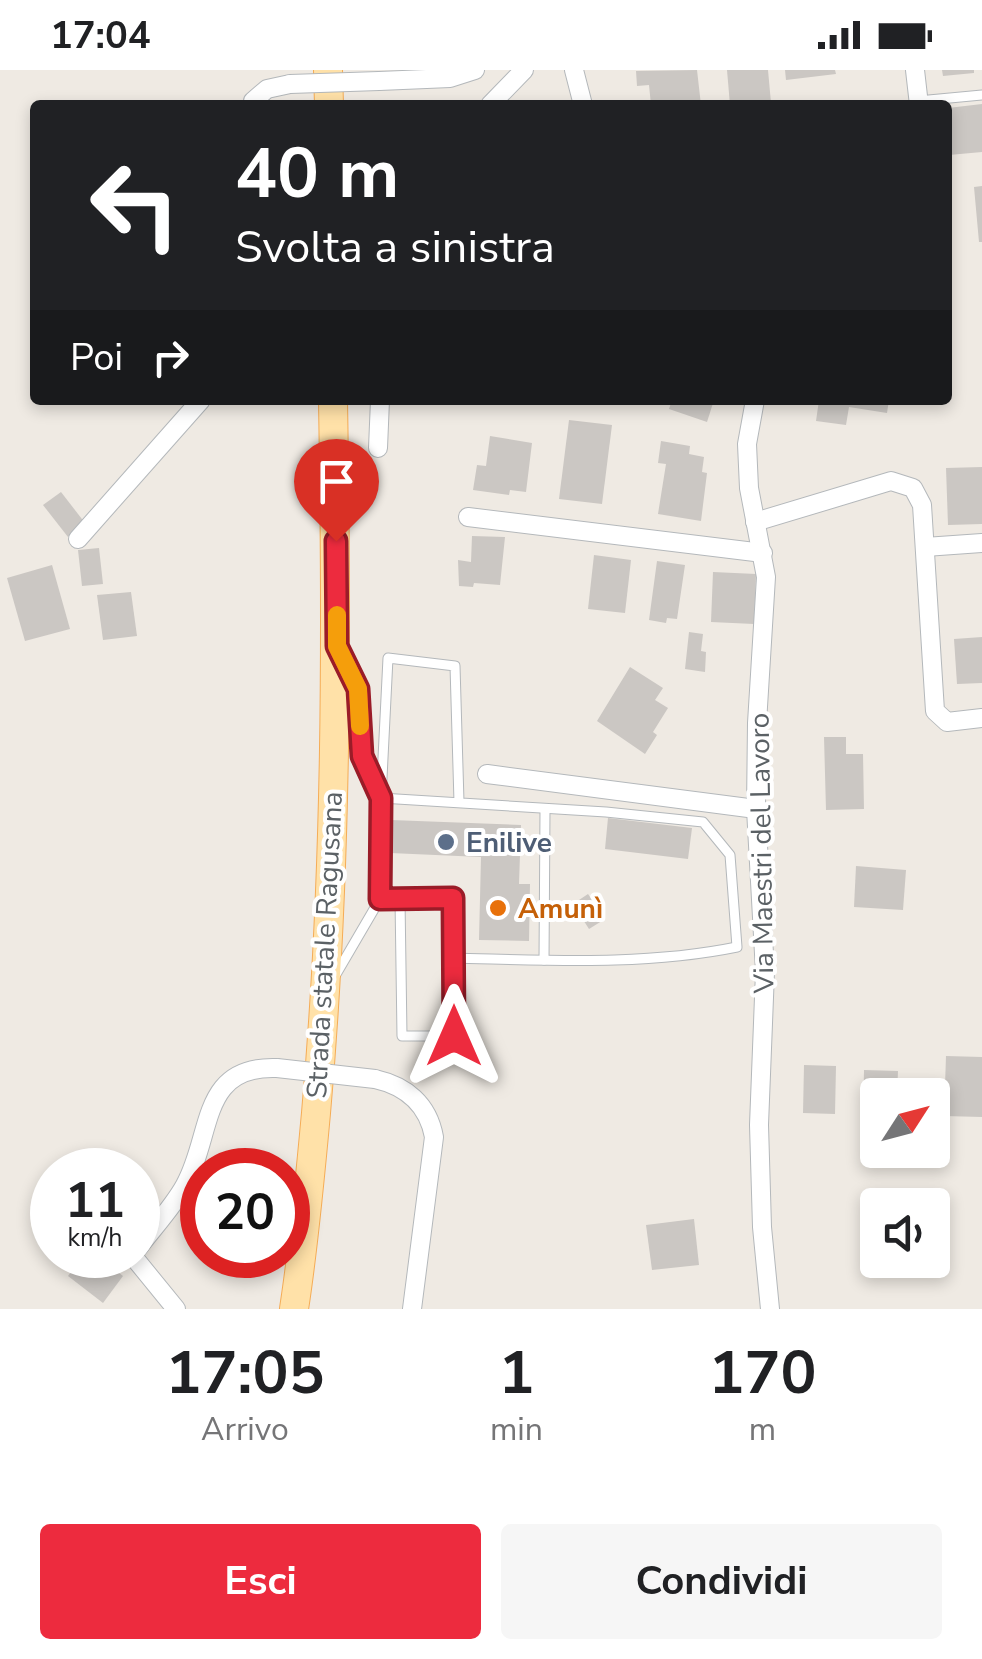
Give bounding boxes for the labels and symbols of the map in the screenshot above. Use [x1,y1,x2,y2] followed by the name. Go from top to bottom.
[294,439,379,542] pin
[741,713,783,994] street label: Via Maestri del Lavoro
[298,790,352,1100] street label: Strada statale Ragusana
[466,824,552,862] place label: Enilive
[435,831,457,853] marker: Enilive
[518,890,603,928] place label: Amunì
[487,897,509,919] marker: Amunì
[402,984,506,1088] position arrow
[860,1078,950,1168] north arrow
[180,1148,310,1278] speed limit sign: 20

